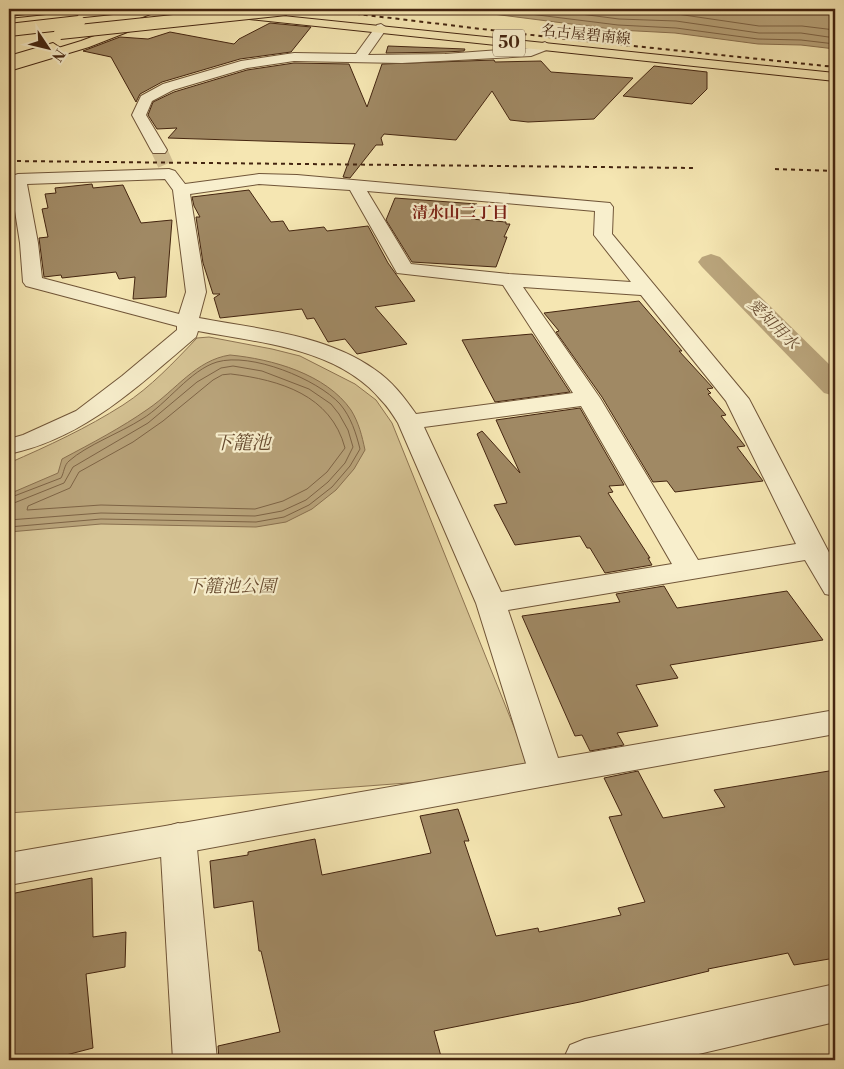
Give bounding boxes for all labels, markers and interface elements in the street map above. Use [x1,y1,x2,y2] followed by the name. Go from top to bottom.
[540,21,632,49] street label: 名古屋碧南線
[22,22,72,72] north arrow
[493,29,525,56] road number: 50
[47,45,68,65] text: N
[412,203,508,223] district label: 清水山二丁目
[743,294,804,355] water label: 愛知用水
[213,431,272,455] water label: 下籠池
[186,575,279,598] park label: 下籠池公園

